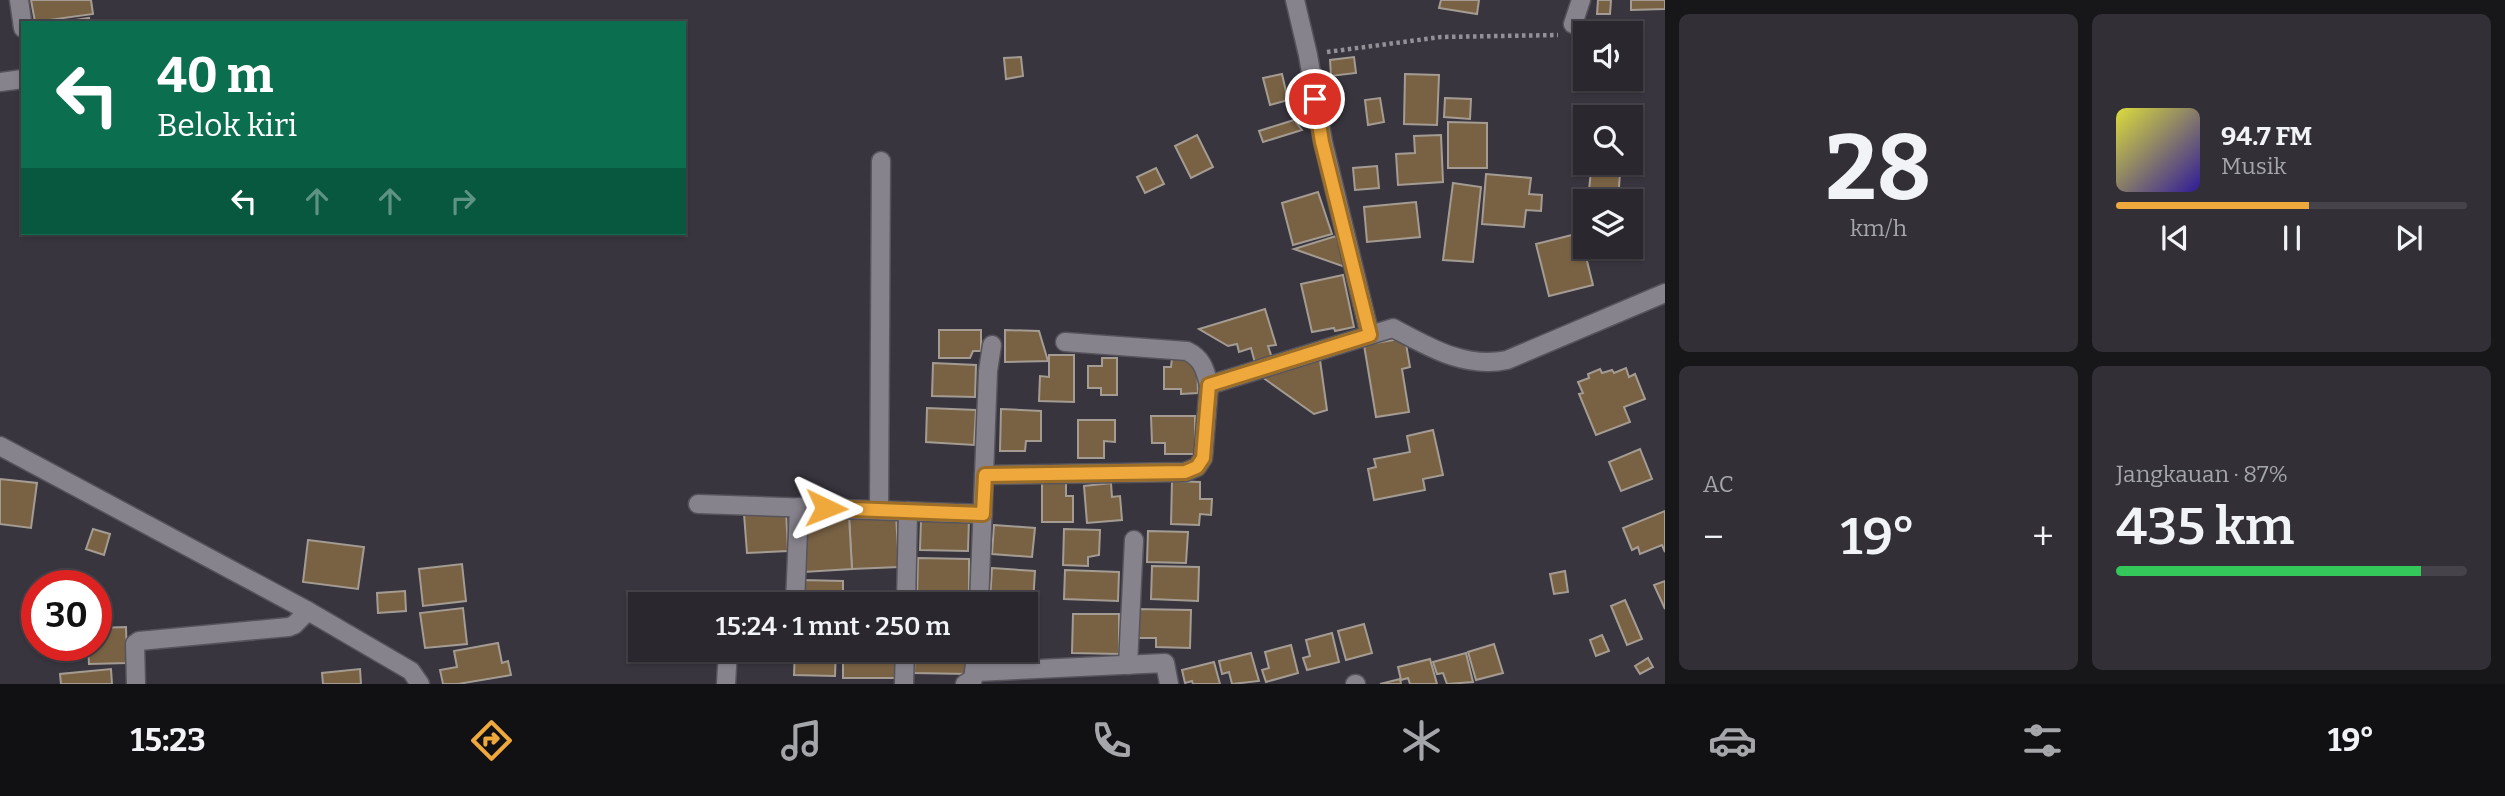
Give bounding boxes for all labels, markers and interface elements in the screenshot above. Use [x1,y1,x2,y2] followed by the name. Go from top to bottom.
[1573,21,1643,259] map controls
[1573,21,1643,91] button: sound
[157,46,274,105] text: 40 m
[42,49,133,140] icon: left
[1285,69,1345,129] pin
[1296,80,1334,118] icon: arrive
[1573,105,1643,175] button: search
[157,106,297,144] text: Belok kiri
[1825,114,1932,223] text: 28
[2221,121,2312,152] text: 94.7 FM
[2221,152,2287,180] text: Musik
[225,182,263,220] icon: left
[298,182,336,220] icon: ahead
[371,182,409,220] icon: ahead
[444,182,482,220] icon: right
[1573,189,1643,259] button: layers
[1850,214,1907,242] text: km/h
[2156,219,2194,257] icon: previous
[2273,219,2311,257] icon: pause
[2390,219,2428,257] icon: next
[2116,460,2288,488] text: Jangkauan · 87%
[1703,470,1734,498] text: AC
[789,471,863,545] position arrow
[2116,495,2294,558] text: 435 km
[1841,505,1916,568] text: 19°
[1703,514,1724,560] text: −
[2032,514,2054,560] text: +
[21,570,112,661] speed limit sign: 30
[716,611,950,642] text: 15:24 · 1 mnt · 250 m
[467,716,516,765] icon: directions
[777,716,826,765] icon: music
[1087,716,1136,765] icon: phone
[1397,716,1446,765] icon: climate
[1708,716,1757,765] icon: car
[2018,716,2067,765] icon: filters
[131,721,206,759] text: 15:23
[2328,721,2374,759] text: 19°

